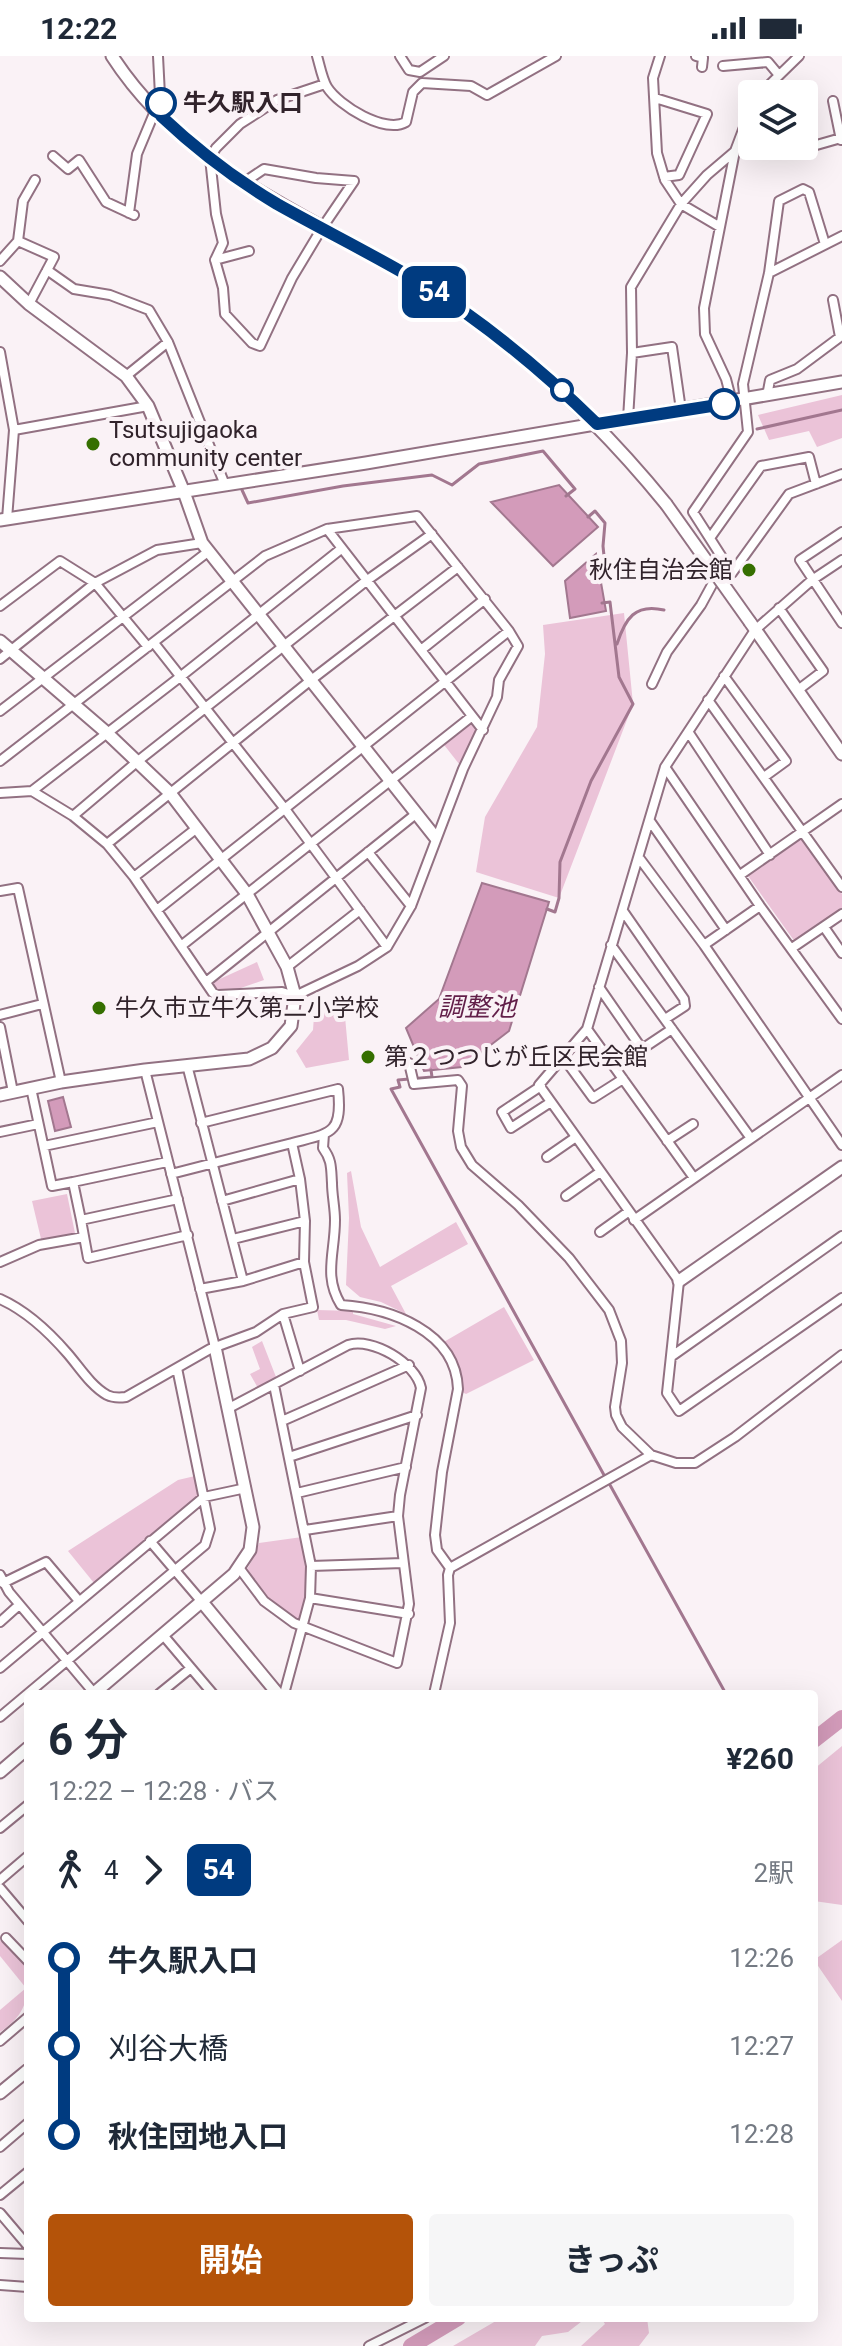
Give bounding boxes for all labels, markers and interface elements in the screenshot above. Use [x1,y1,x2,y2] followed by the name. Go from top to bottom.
[40,11,117,46] text: 12:22
[738,80,818,160] map controls
[738,80,818,160] button: layers
[146,88,176,118] marker: 牛久駅入口
[183,89,303,117] place label: 牛久駅入口
[398,266,470,318] line badge: 54
[418,275,450,308] text: 54
[551,379,573,401] unlabelled marker
[709,389,739,419] unlabelled marker
[109,416,302,472] place label: Tsutsujigaoka community center
[84,435,102,453] marker: Tsutsujigaoka community center
[589,556,733,584] place label: 秋住自治会館
[740,561,758,579] marker: 秋住自治会館
[438,992,519,1022] water label: 調整池
[115,994,379,1022] place label: 牛久市立牛久第二小学校
[90,999,108,1017] marker: 牛久市立牛久第二小学校
[384,1043,648,1071] place label: 第２つつじが丘区民会館
[359,1048,377,1066] marker: 第２つつじが丘区民会館
[48,1714,128,1766] text: 6 分
[726,1741,794,1776] text: ¥260
[48,1776,279,1806] text: 12:22 – 12:28 · バス
[48,1848,92,1892] icon: walk
[131,1848,175,1892] icon: forward
[203,1853,235,1886] text: 54
[104,1855,119,1885] text: 4
[753,1858,794,1888] text: 2駅
[108,1943,258,1978] text: 牛久駅入口
[729,1943,794,1973] text: 12:26
[108,2031,228,2066] text: 刈谷大橋
[729,2031,794,2061] text: 12:27
[108,2119,288,2154] text: 秋住団地入口
[729,2119,794,2149] text: 12:28
[48,2214,413,2306] button: 開始
[429,2214,794,2306] button: きっぷ

